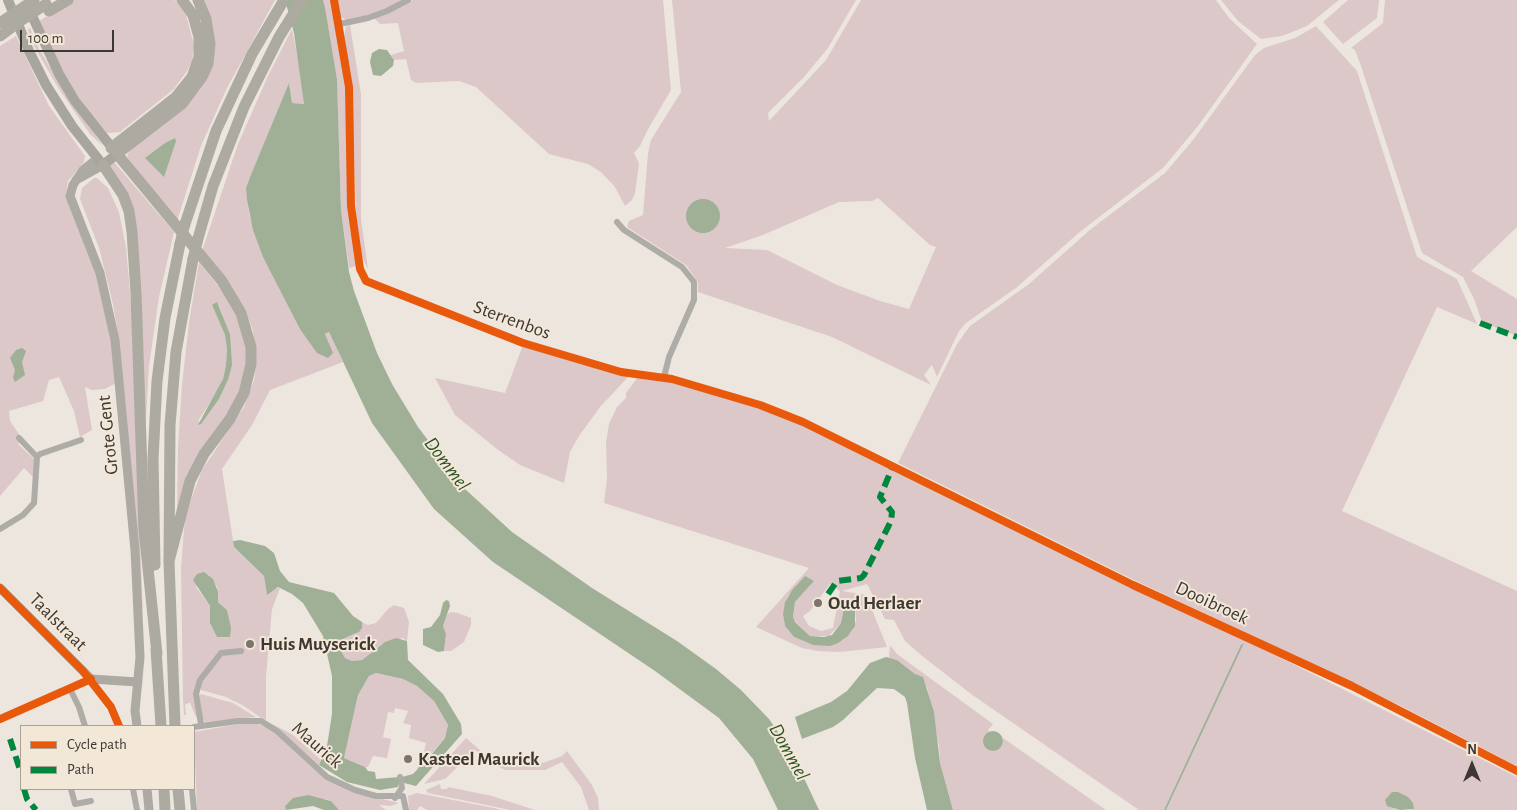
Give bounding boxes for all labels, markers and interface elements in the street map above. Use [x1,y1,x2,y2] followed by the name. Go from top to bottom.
[22,20,116,52] scale bar
[28,31,63,46] text: 100 m
[470,296,554,344] street label: Sterrenbos
[92,394,124,476] street label: Grote Gent
[419,432,475,496] water label: Dommel
[1172,576,1252,630] street label: Dooibroek
[24,588,92,656] street label: Taalstraat
[828,592,921,614] place label: Oud Herlaer
[812,597,824,609] marker: Oud Herlaer
[260,633,376,655] place label: Huis Muyserick
[244,638,256,650] marker: Huis Muyserick
[287,717,347,773] street label: Maurick
[764,719,814,785] water label: Dommel
[20,725,195,790] legend
[67,737,127,752] text: Cycle path
[1447,740,1497,790] north arrow
[1467,743,1477,757] text: N
[418,748,539,770] place label: Kasteel Maurick
[402,753,414,765] marker: Kasteel Maurick
[67,762,94,777] text: Path

